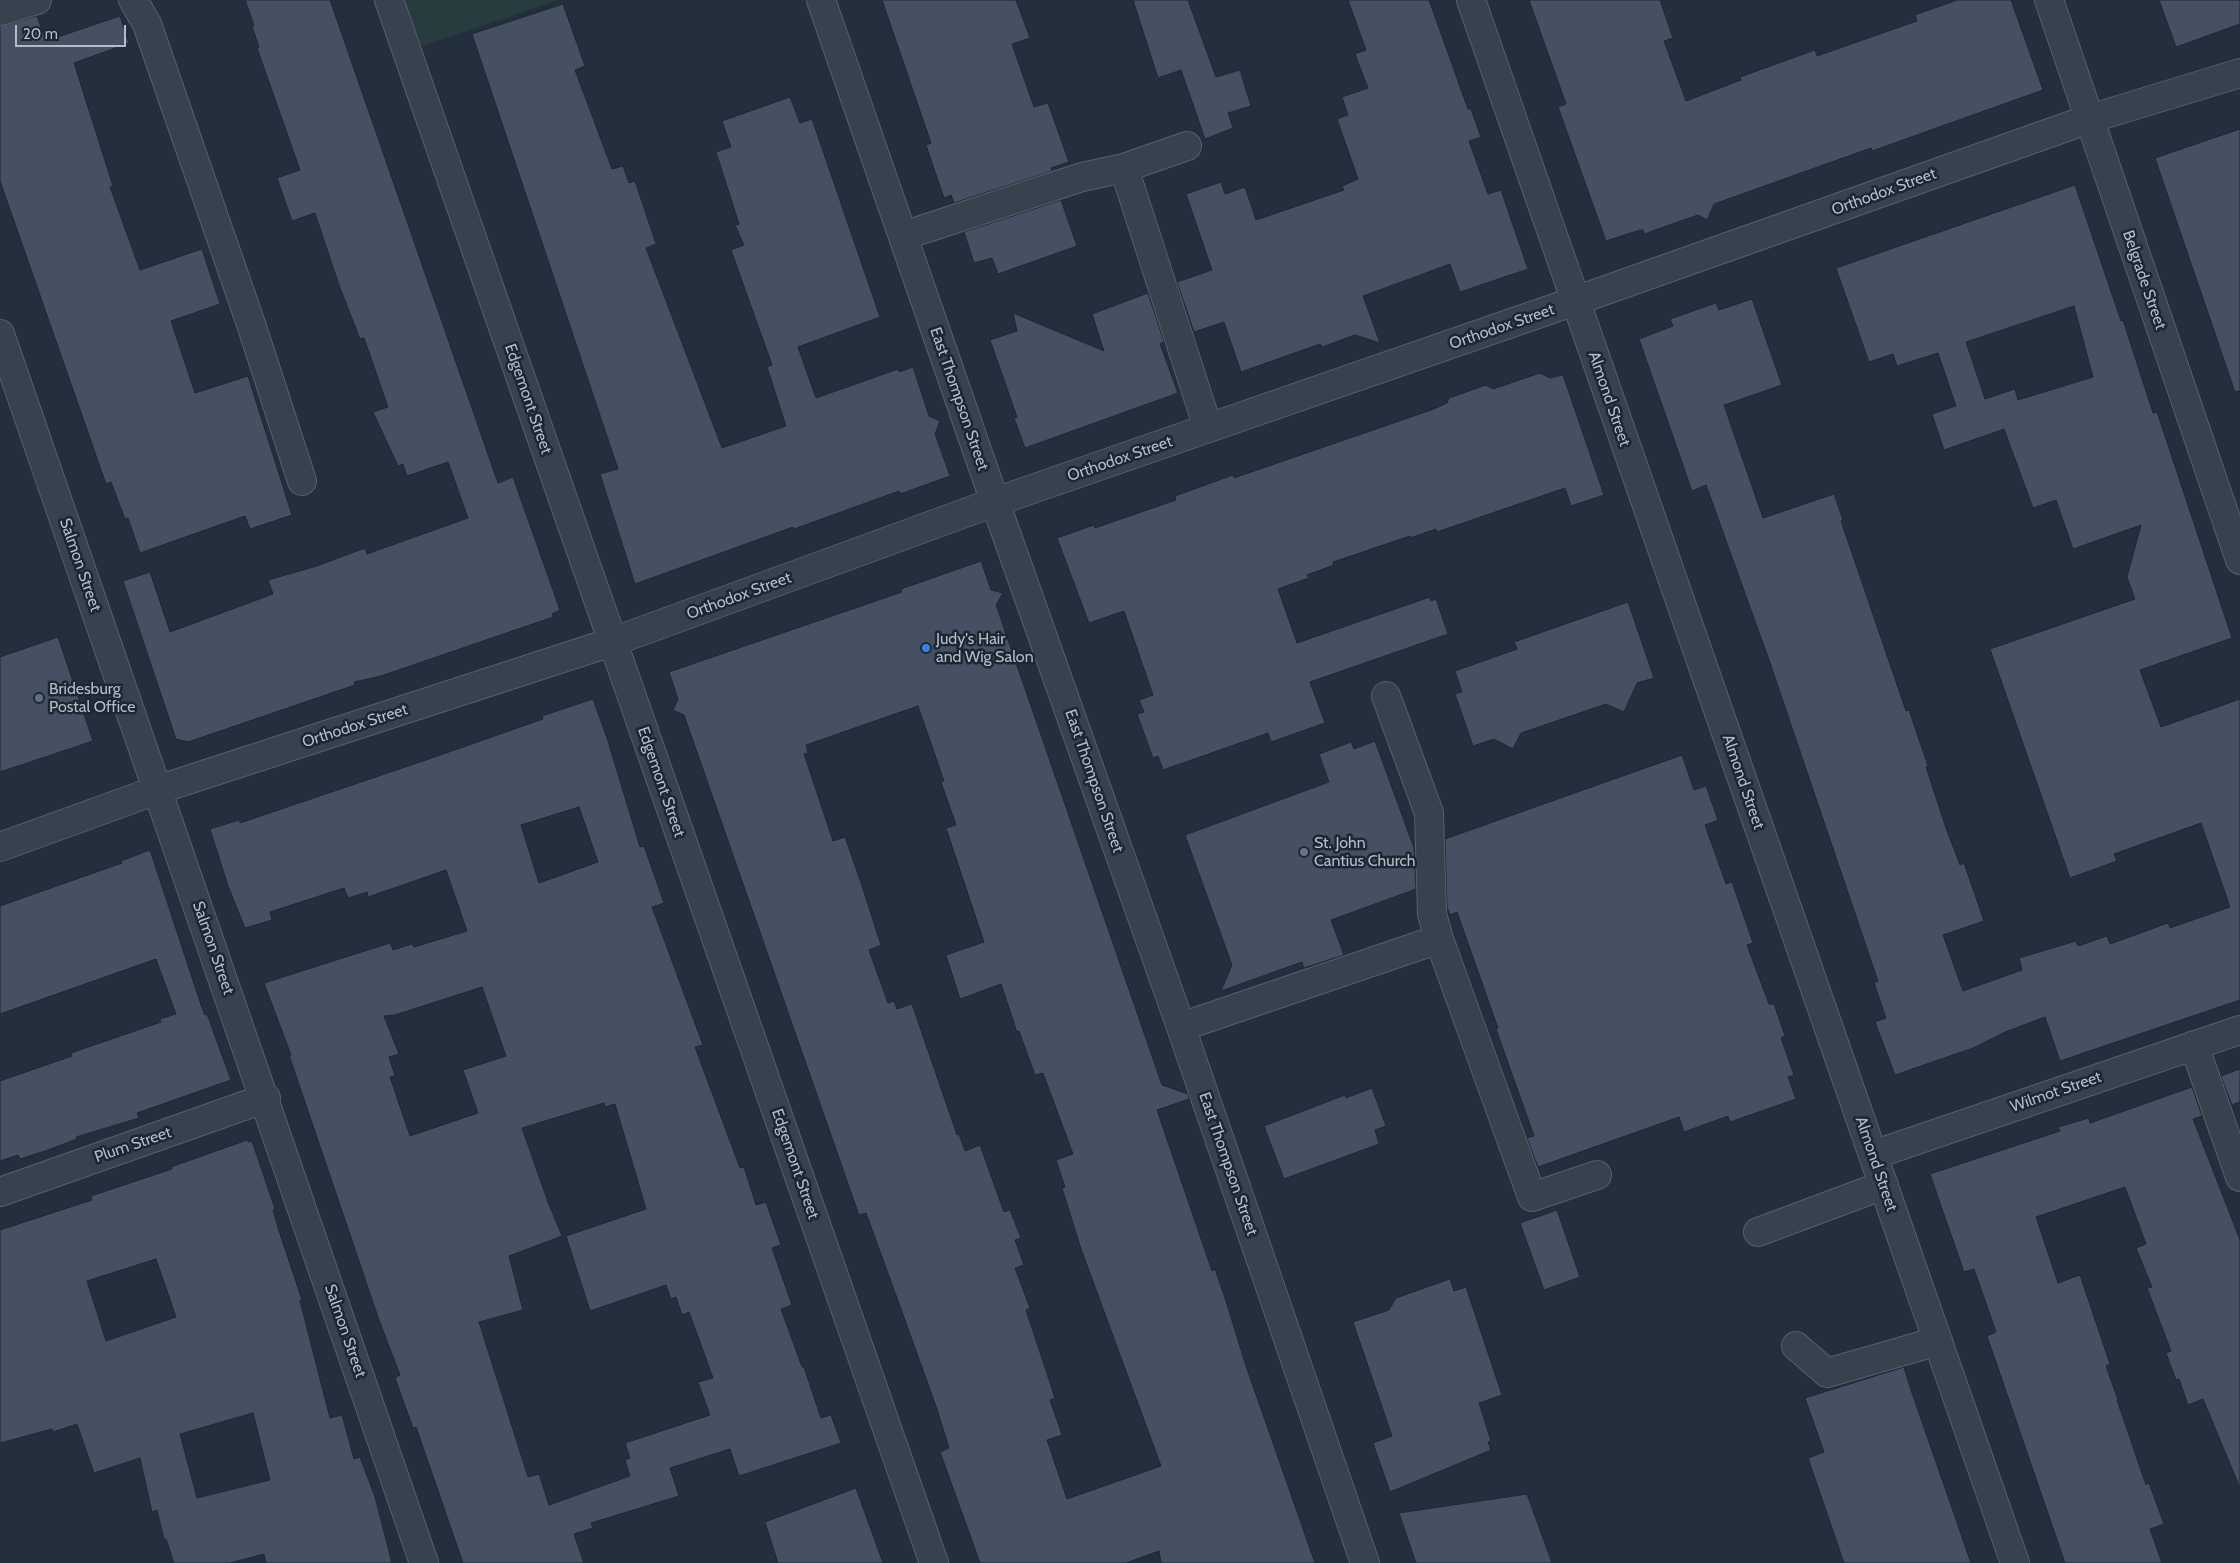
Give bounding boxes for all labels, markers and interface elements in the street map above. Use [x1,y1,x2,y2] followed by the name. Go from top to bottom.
[18,15,129,47] scale bar
[23,25,58,43] text: 20 m
[1829,164,1939,220] street label: Orthodox Street
[2118,228,2170,332] street label: Belgrade Street
[1447,300,1557,354] street label: Orthodox Street
[925,325,993,473] street label: East Thompson Street
[500,341,556,457] street label: Edgemont Street
[1584,349,1634,449] street label: Almond Street
[1065,432,1175,486] street label: Orthodox Street
[55,516,105,614] street label: Salmon Street
[684,568,794,624] street label: Orthodox Street
[936,629,1034,667] place label: Judy's Hair and Wig Salon
[920,642,932,654] marker: Judy's Hair and Wig Salon
[49,679,135,717] place label: Bridesburg Postal Office
[33,692,45,704] marker: Bridesburg Postal Office
[300,700,410,752] street label: Orthodox Street
[1060,707,1128,855] street label: East Thompson Street
[633,724,689,840] street label: Edgemont Street
[1718,732,1768,832] street label: Almond Street
[1314,833,1415,871] place label: St. John Cantius Church
[1298,846,1310,858] marker: St. John Cantius Church
[188,899,238,997] street label: Salmon Street
[2008,1067,2104,1117] street label: Wilmot Street
[1194,1090,1262,1238] street label: East Thompson Street
[767,1106,823,1222] street label: Edgemont Street
[1851,1114,1901,1214] street label: Almond Street
[92,1123,174,1167] street label: Plum Street
[320,1282,370,1380] street label: Salmon Street

